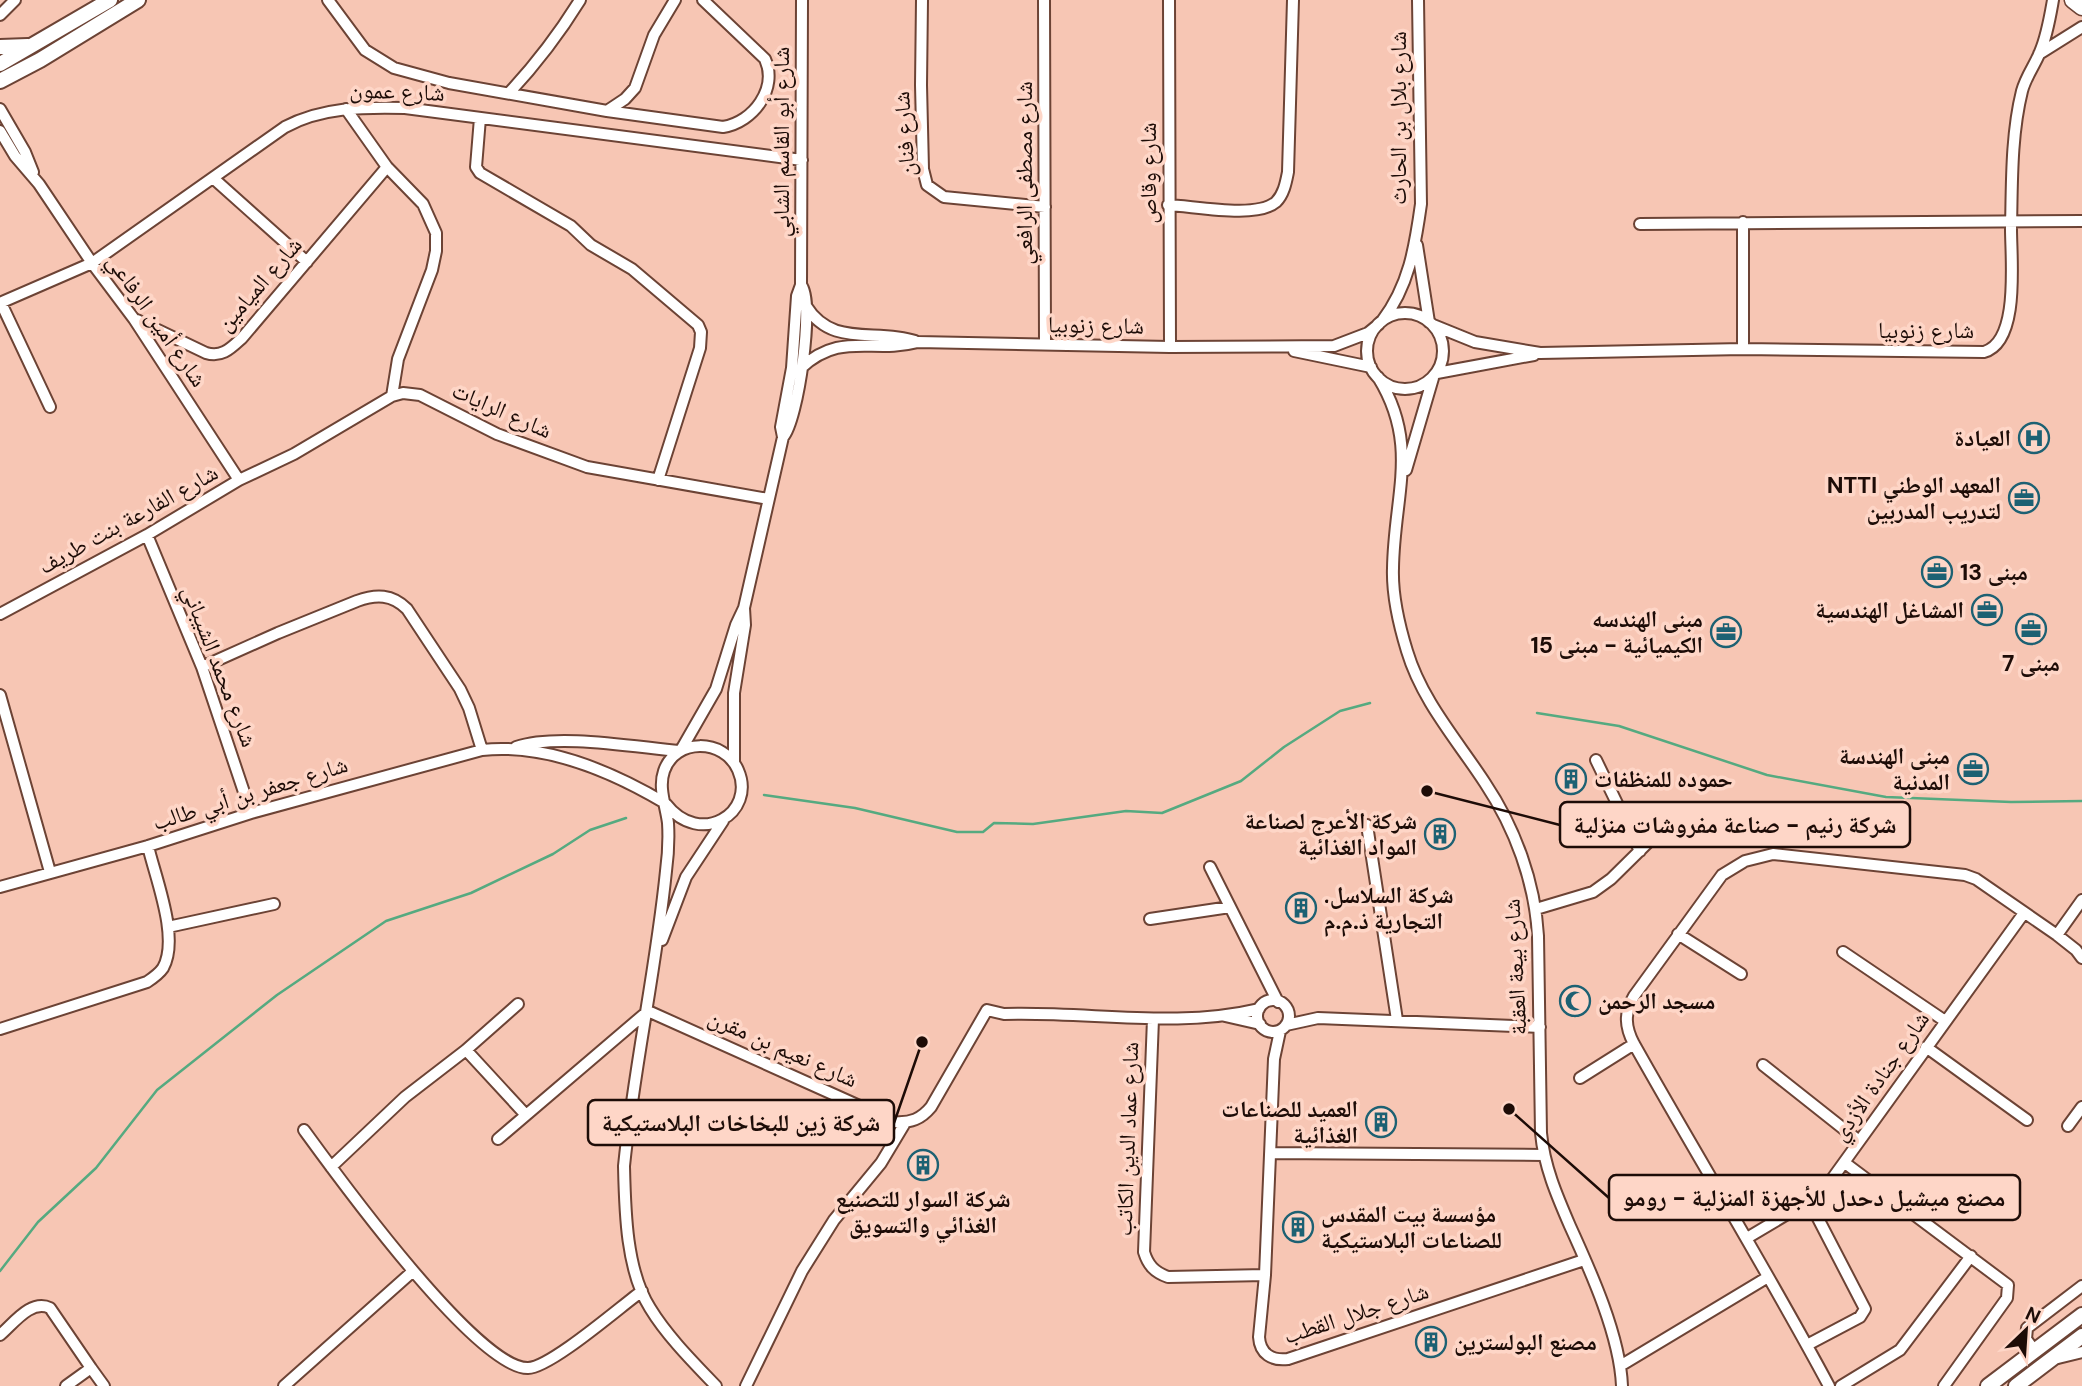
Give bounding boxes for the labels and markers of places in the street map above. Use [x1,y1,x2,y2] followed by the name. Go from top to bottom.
[2017,421,2051,455] hospital icon: العيادة
[1954,423,2011,453] place label: العيادة
[1827,470,2001,526] place label: NTTI المعهد الوطني لتدريب المدربين
[2007,481,2041,515] office icon: NTTI المعهد الوطني لتدريب المدربين
[1920,555,1954,589] office icon: مبنى 13
[1960,557,2028,587] place label: مبنى 13
[1970,593,2004,627] office icon: المشاغل الهندسية
[1815,595,1964,625] place label: المشاغل الهندسية
[1530,604,1703,660] place label: مبنى الهندسه الكيميائية - مبنى 15
[2014,612,2048,646] office icon: مبنى 7
[1709,615,1743,649] office icon: مبنى الهندسه الكيميائية - مبنى 15
[2002,648,2060,678] place label: مبنى 7
[1839,741,1950,797] place label: مبنى الهندسة المدنية
[1956,752,1990,786] office icon: مبنى الهندسة المدنية
[1554,762,1588,796] building icon: حموده للمنظفات
[1594,764,1733,794] place label: حموده للمنظفات
[1560,802,1910,847] callout: شركة رنيم - صناعة مفروشات منزلية
[1245,806,1417,862] place label: شركة الأعرج لصناعة المواد الغذائية
[1423,817,1457,851] building icon: شركة الأعرج لصناعة المواد الغذائية
[1324,880,1454,937] place label: .شركة السلاسل التجارية ذ.م.م
[1284,891,1318,925] building icon: .شركة السلاسل التجارية ذ.م.م
[1558,984,1592,1018] mosque icon: مسجد الرحمن
[1598,986,1715,1016] place label: مسجد الرحمن
[1221,1094,1358,1150] place label: العميد للصناعات الغذائية
[588,1100,894,1145] callout: شركة زين للبخاخات البلاستيكية
[1364,1105,1398,1139] building icon: العميد للصناعات الغذائية
[906,1148,940,1182] building icon: شركة السوار للتصنيع الغذائي والتسويق
[1609,1175,2020,1220] callout: مصنع ميشيل دحدل للأجهزة المنزلية - رومو
[835,1184,1011,1244] place label: شركة السوار للتصنيع الغذائي والتسويق
[1321,1199,1502,1255] place label: مؤسسة بيت المقدس للصناعات البلاستيكية
[1281,1210,1315,1244] building icon: مؤسسة بيت المقدس للصناعات البلاستيكية
[1414,1325,1448,1359] building icon: مصنع البولسترين
[1454,1327,1597,1357] place label: مصنع البولسترين

